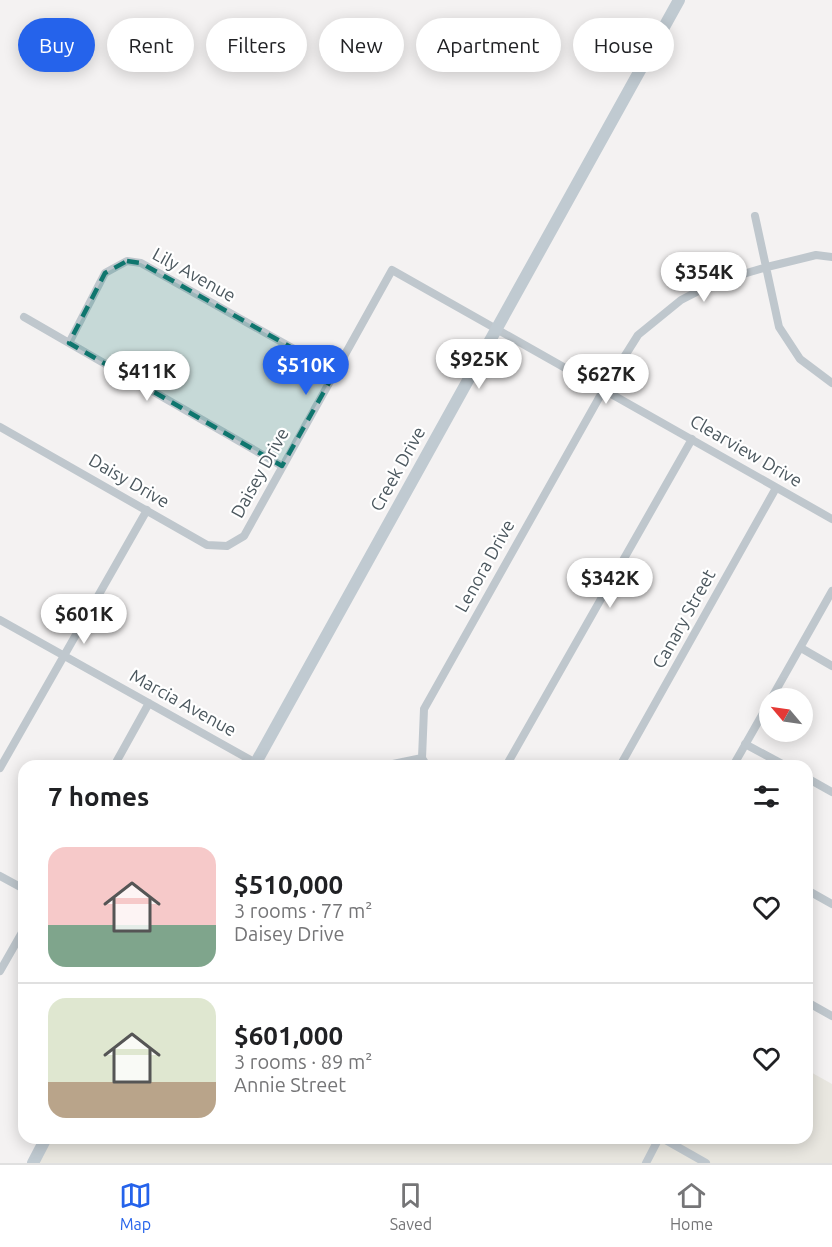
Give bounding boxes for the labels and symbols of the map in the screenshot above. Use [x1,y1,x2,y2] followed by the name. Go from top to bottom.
[150,243,239,305] street label: Lily Avenue
[662,252,746,303] pin: $354K
[437,339,521,390] pin: $925K
[264,345,348,396] pin: $510K
[105,351,189,402] pin: $411K
[564,354,648,405] pin: $627K
[687,410,806,490] street label: Clearview Drive
[366,423,429,514] street label: Creek Drive
[226,424,292,521] street label: Daisey Drive
[86,449,173,511] street label: Daisy Drive
[450,516,518,615] street label: Lenora Drive
[568,558,652,609] pin: $342K
[648,566,719,672] street label: Canary Street
[42,594,126,645] pin: $601K
[127,665,240,740] street label: Marcia Avenue
[759,688,813,742] north arrow

